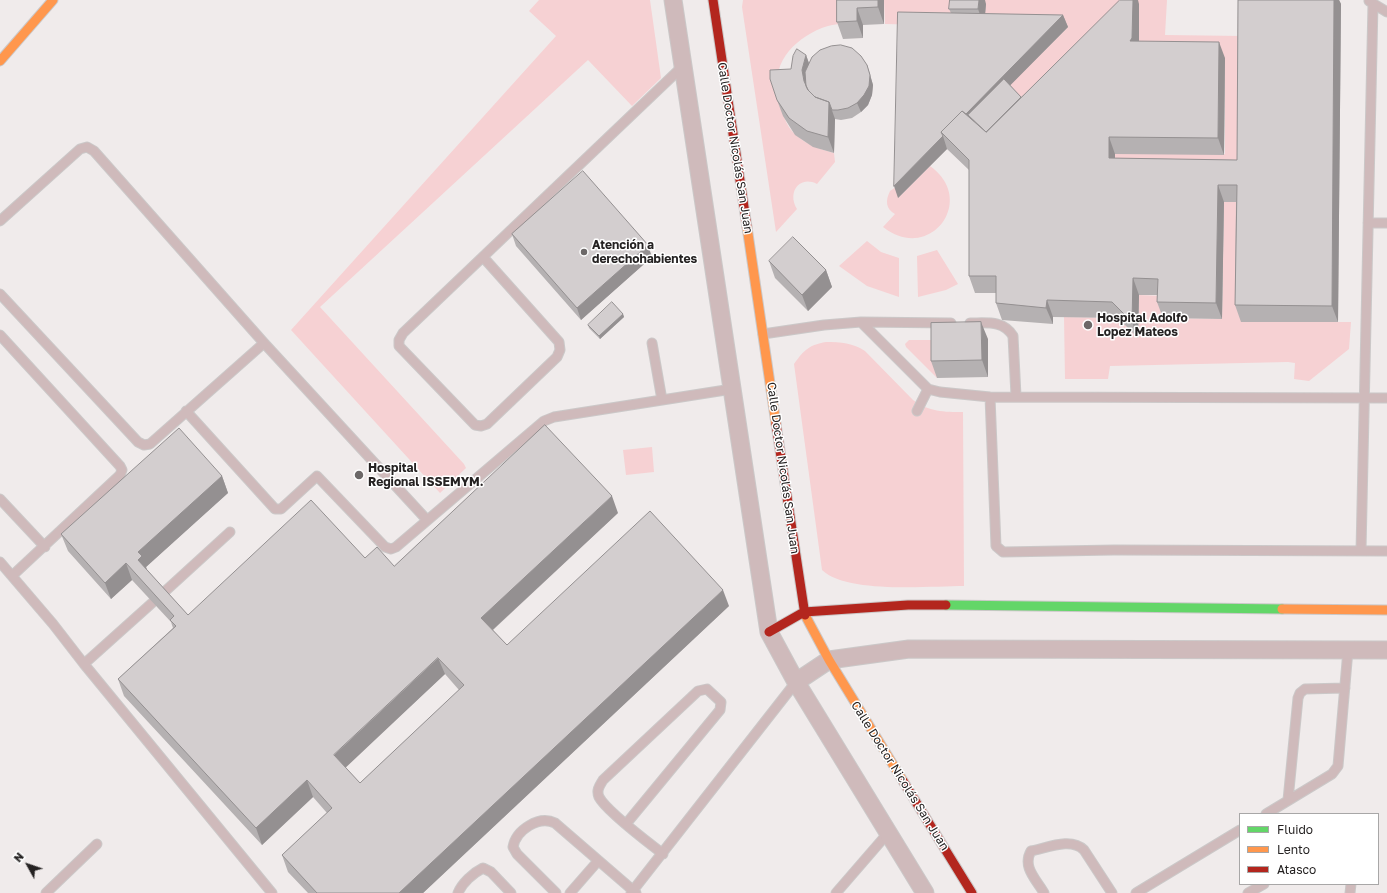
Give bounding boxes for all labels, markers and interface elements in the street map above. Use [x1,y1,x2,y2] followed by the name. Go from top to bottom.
[714,61,756,235] street label: Calle Doctor Nicolás San Juan
[592,238,697,266] place label: Atención a derechohabientes
[579,247,589,257] marker: Atención a derechohabientes
[1097,311,1188,339] place label: Hospital Adolfo Lopez Mateos
[1082,319,1094,331] marker: Hospital Adolfo Lopez Mateos
[764,381,802,555] street label: Calle Doctor Nicolás San Juan
[368,461,484,489] place label: Hospital Regional ISSEMYM.
[353,469,365,481] marker: Hospital Regional ISSEMYM.
[848,699,952,853] street label: Calle Doctor Nicolás San Juan
[1239,813,1379,885] legend
[1277,822,1313,837] text: Fluido
[1277,842,1310,857] text: Lento
[8,845,48,885] north arrow
[11,850,26,864] text: N
[1277,862,1316,877] text: Atasco

